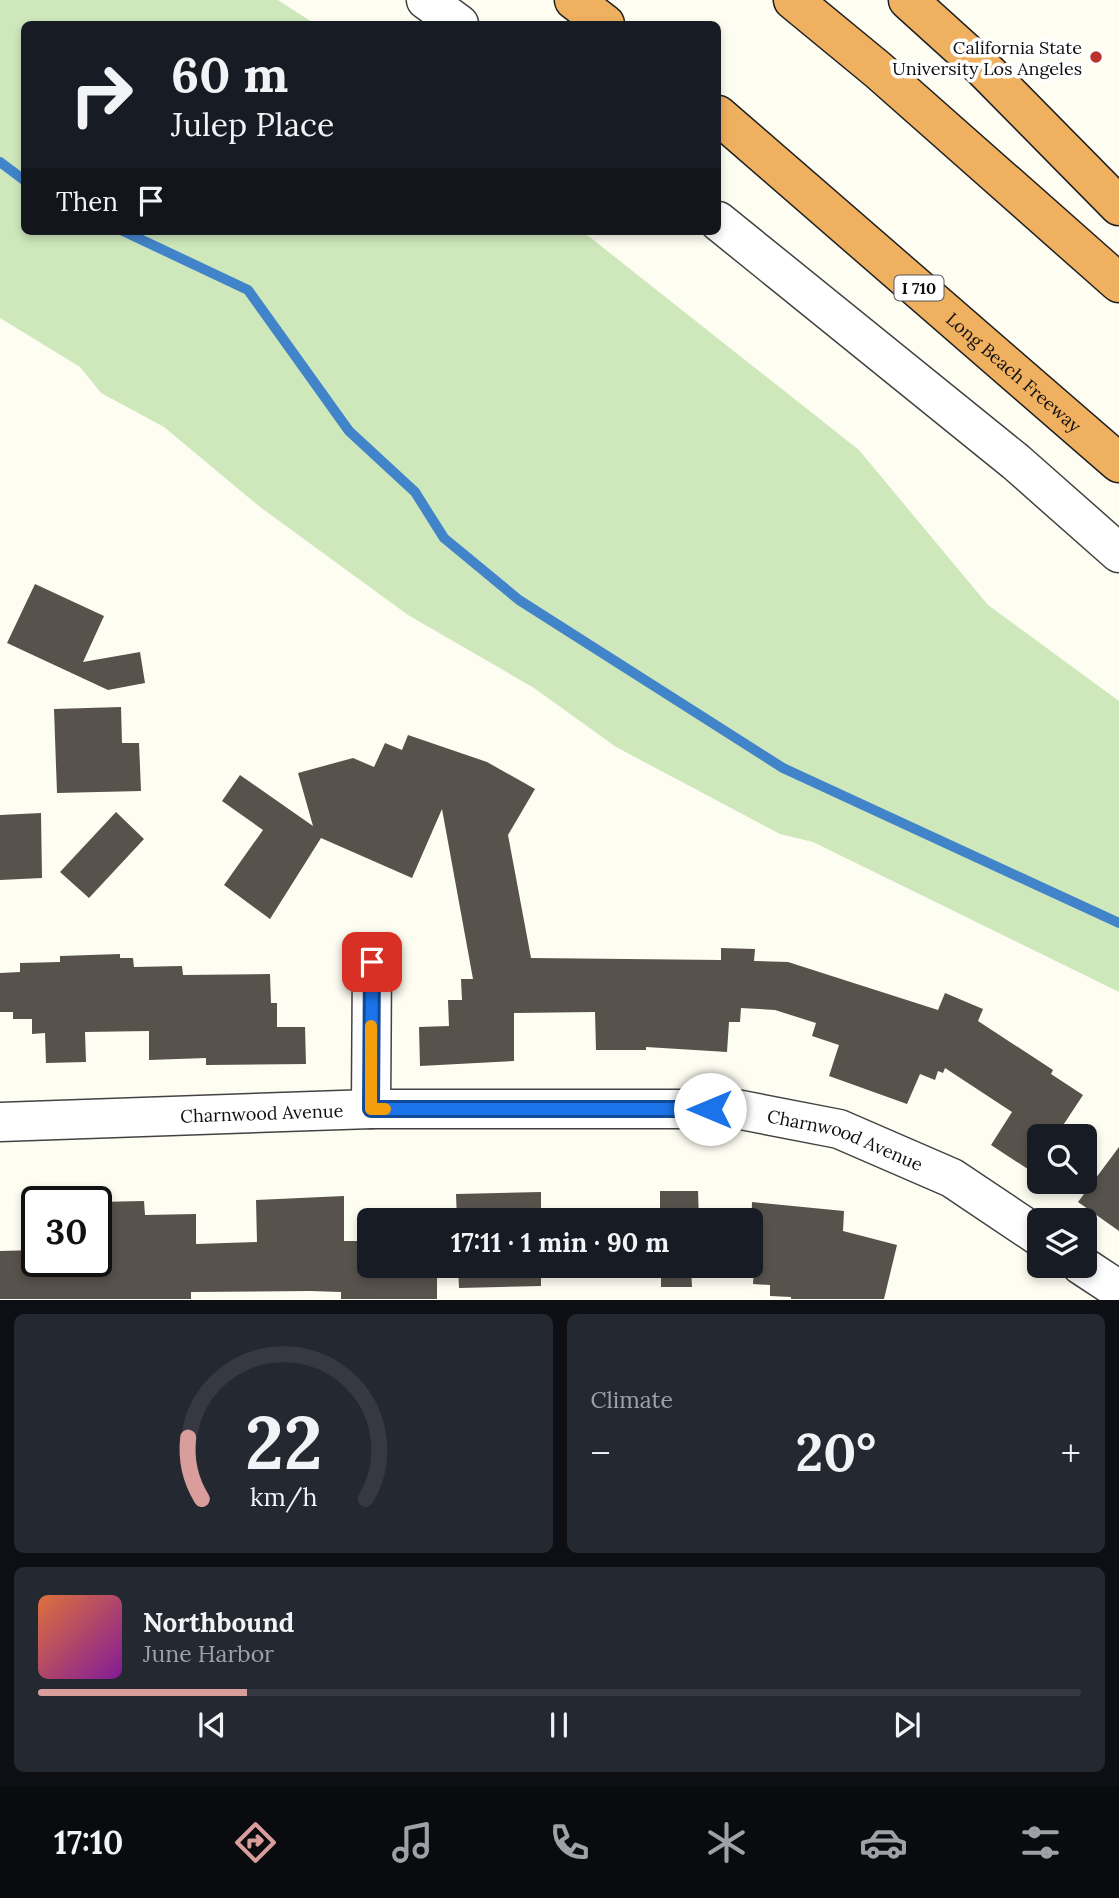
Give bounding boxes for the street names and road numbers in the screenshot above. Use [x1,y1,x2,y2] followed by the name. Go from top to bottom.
[894,276,944,300] road number: I 710
[942,307,1087,437] street label: Long Beach Freeway
[180,1098,344,1127] street label: Charnwood Avenue
[765,1104,927,1176] street label: Charnwood Avenue

